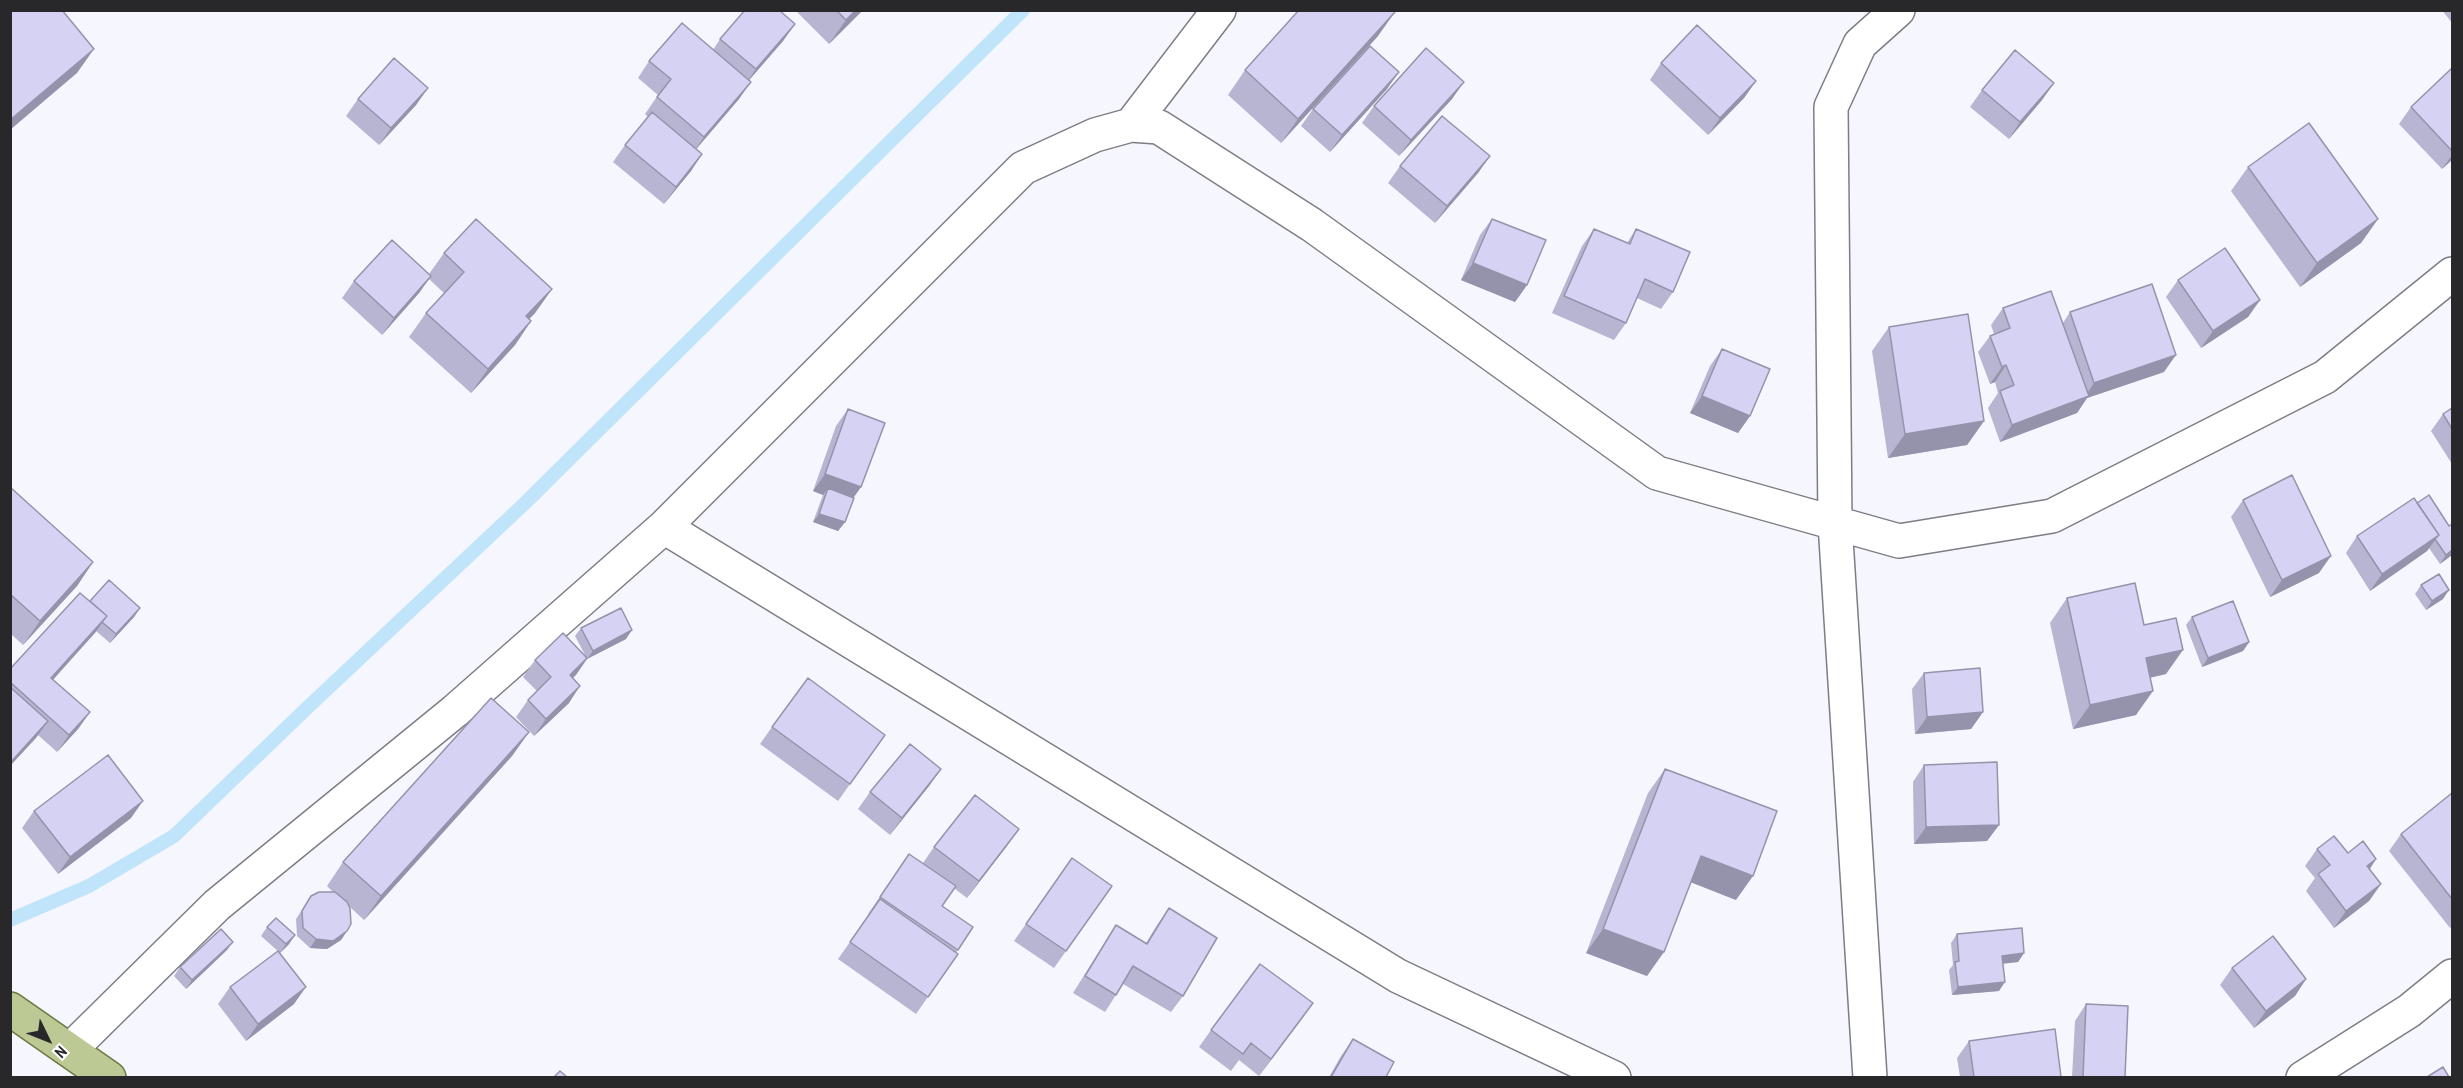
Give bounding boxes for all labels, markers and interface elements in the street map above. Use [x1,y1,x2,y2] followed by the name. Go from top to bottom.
[18,1010,78,1070] north arrow
[50,1041,72,1063] text: N

